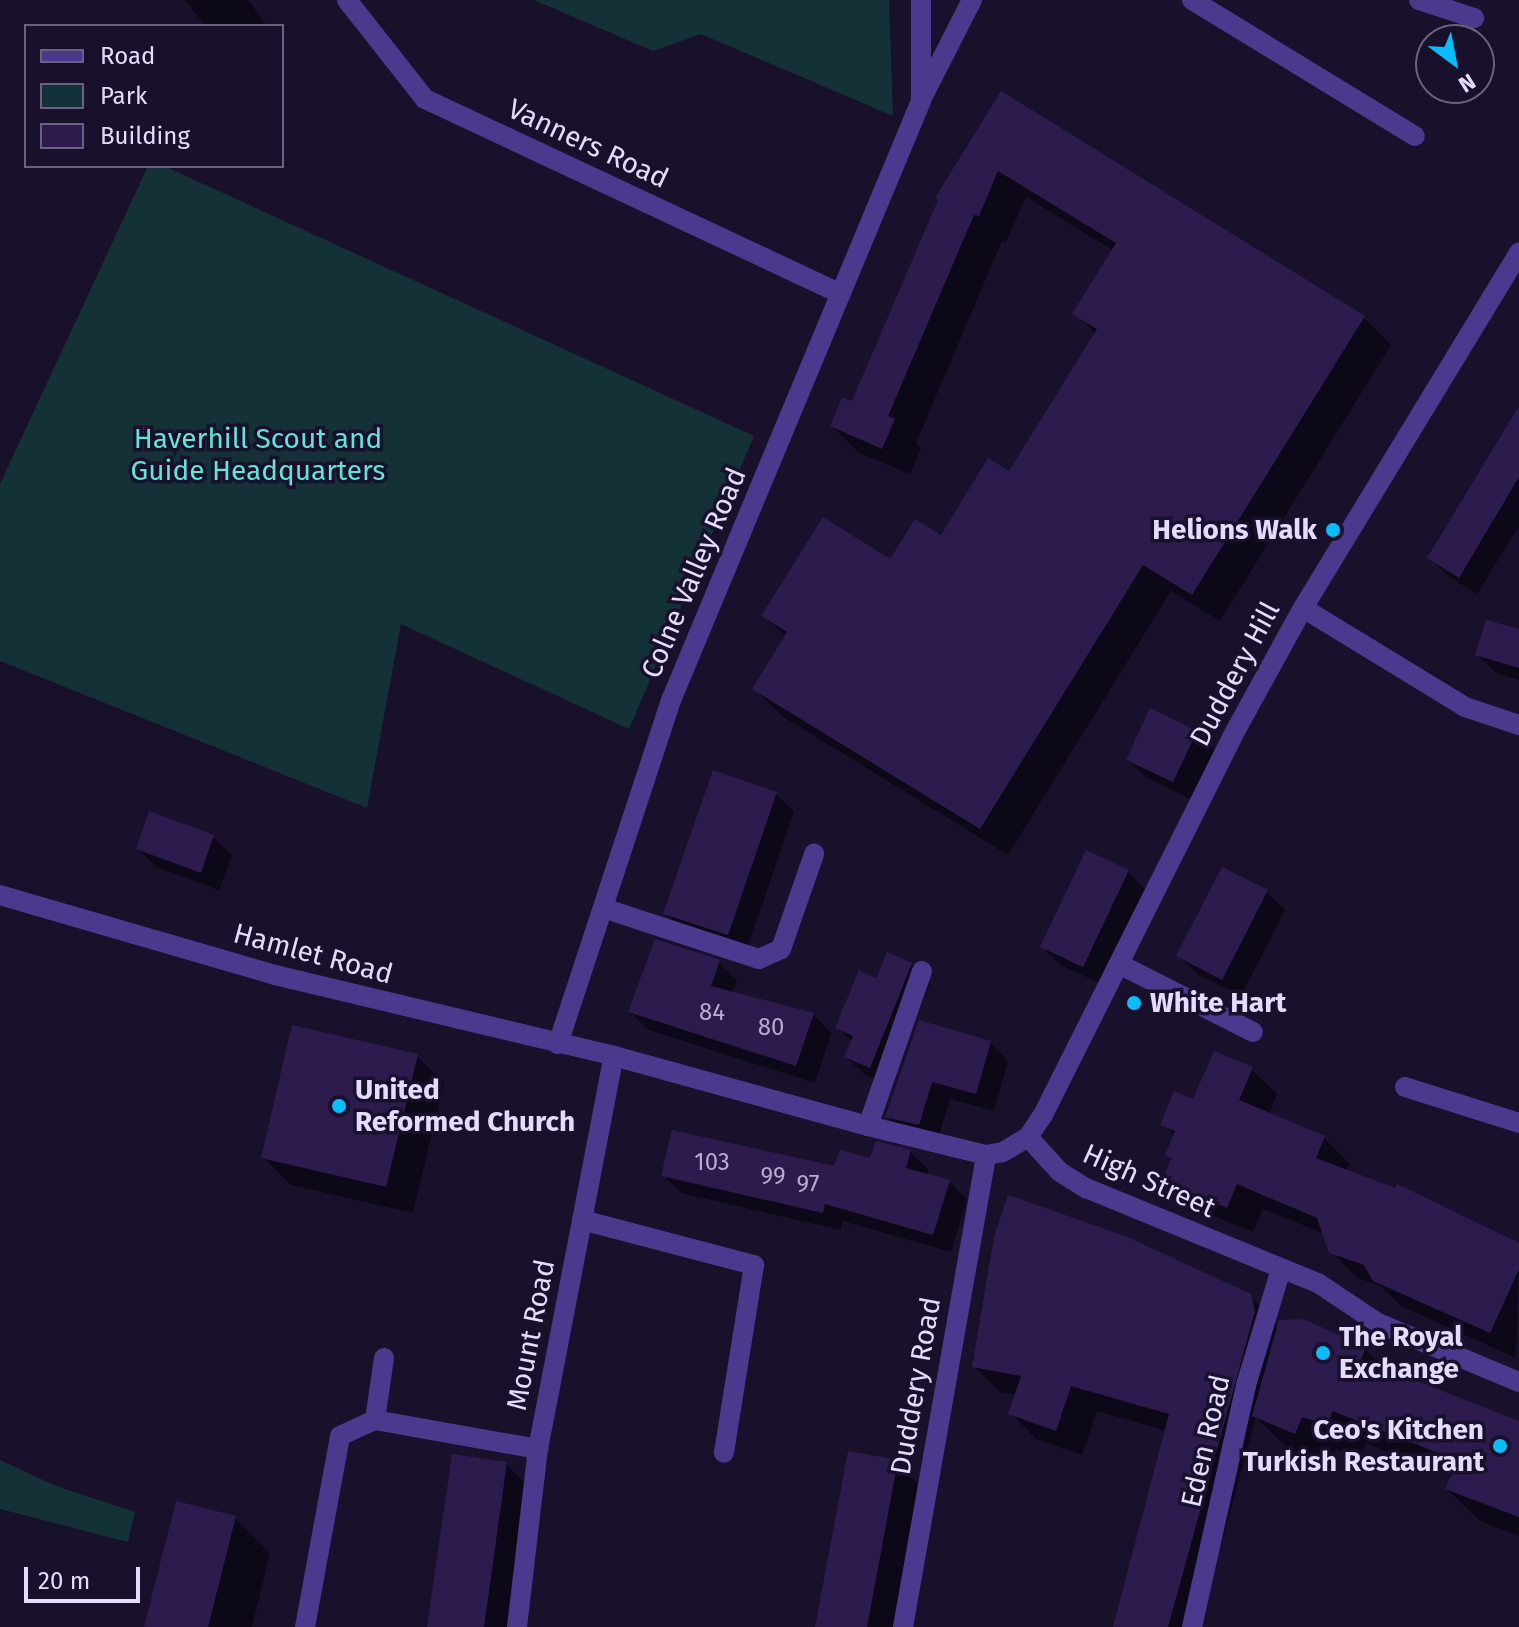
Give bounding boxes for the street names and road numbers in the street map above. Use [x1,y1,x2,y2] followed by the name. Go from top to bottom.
[502,92,674,196] street label: Vanners Road
[635,463,753,683] street label: Colne Valley Road
[1183,596,1287,752] street label: Duddery Hill
[230,917,396,991] street label: Hamlet Road
[1078,1137,1220,1225] street label: High Street
[500,1257,562,1413] street label: Mount Road
[884,1295,948,1477] street label: Duddery Road
[1174,1372,1238,1510] street label: Eden Road

